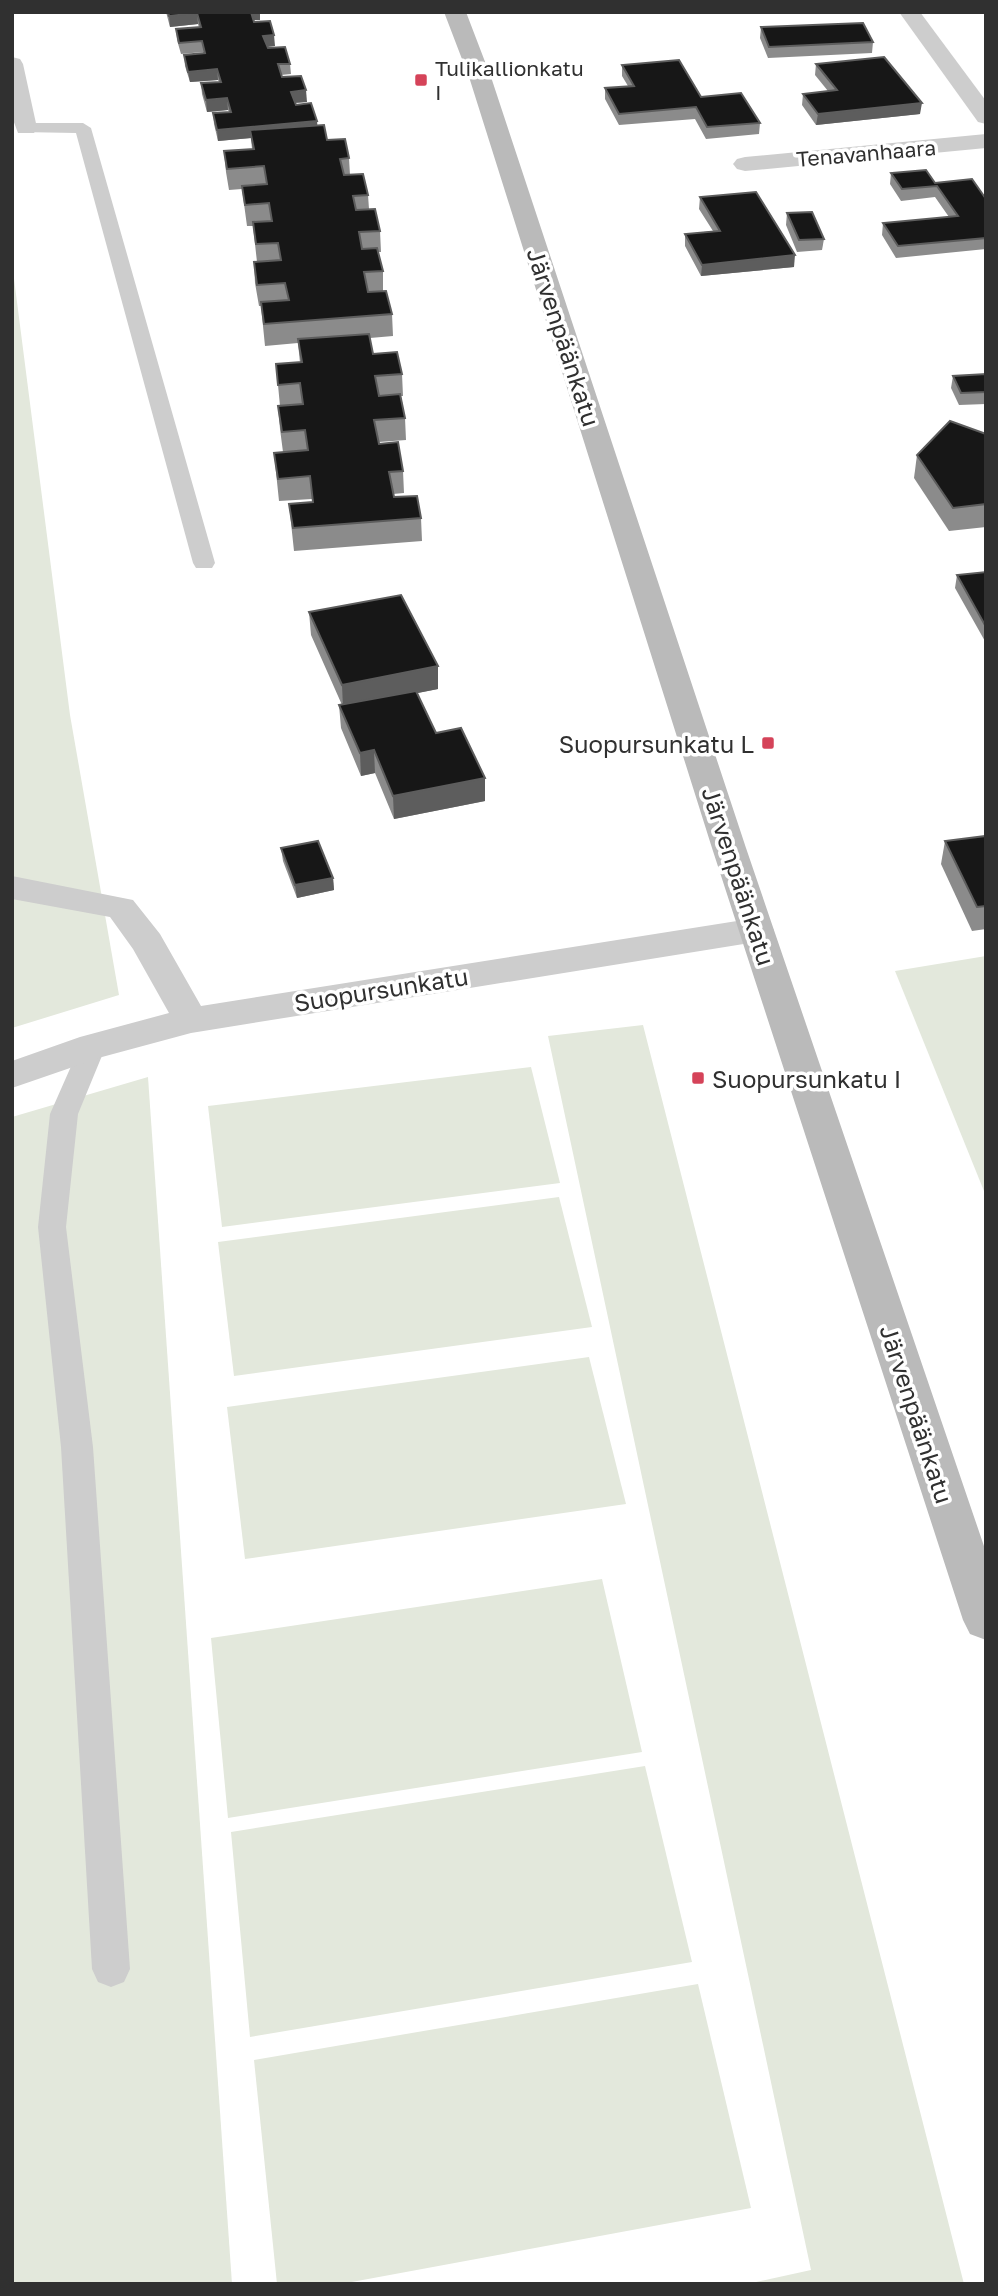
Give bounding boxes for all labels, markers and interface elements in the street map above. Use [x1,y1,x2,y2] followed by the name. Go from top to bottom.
[435,55,584,105] place label: Tulikallionkatu I
[413,72,429,88] marker: Tulikallionkatu I
[795,134,937,172] street label: Tenavanhaara
[521,244,607,430] street label: Järvenpäänkatu
[559,729,754,758] place label: Suopursunkatu L
[760,735,776,751] marker: Suopursunkatu L
[696,783,782,969] street label: Järvenpäänkatu
[292,961,470,1017] street label: Suopursunkatu
[712,1064,901,1093] place label: Suopursunkatu I
[690,1070,706,1086] marker: Suopursunkatu I
[874,1321,960,1507] street label: Järvenpäänkatu

